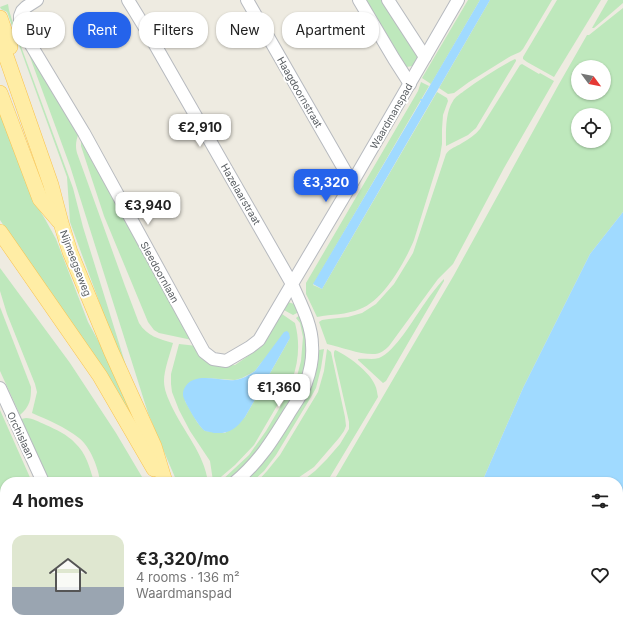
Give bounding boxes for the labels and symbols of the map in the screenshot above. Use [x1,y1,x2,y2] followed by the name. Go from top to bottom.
[275,55,325,130] street label: Haagdoornstraat
[571,60,611,100] north arrow
[367,81,415,151] street label: Waardmanspad
[167,114,233,148] pin: €2,910
[219,161,264,227] street label: Hazelaarstraat
[293,169,359,203] pin: €3,320
[115,192,181,226] pin: €3,940
[58,228,94,298] street label: Nijmeegseweg
[138,239,182,305] street label: Sleedoornlaan
[246,374,312,408] pin: €1,360
[5,410,37,460] street label: Orchislaan

